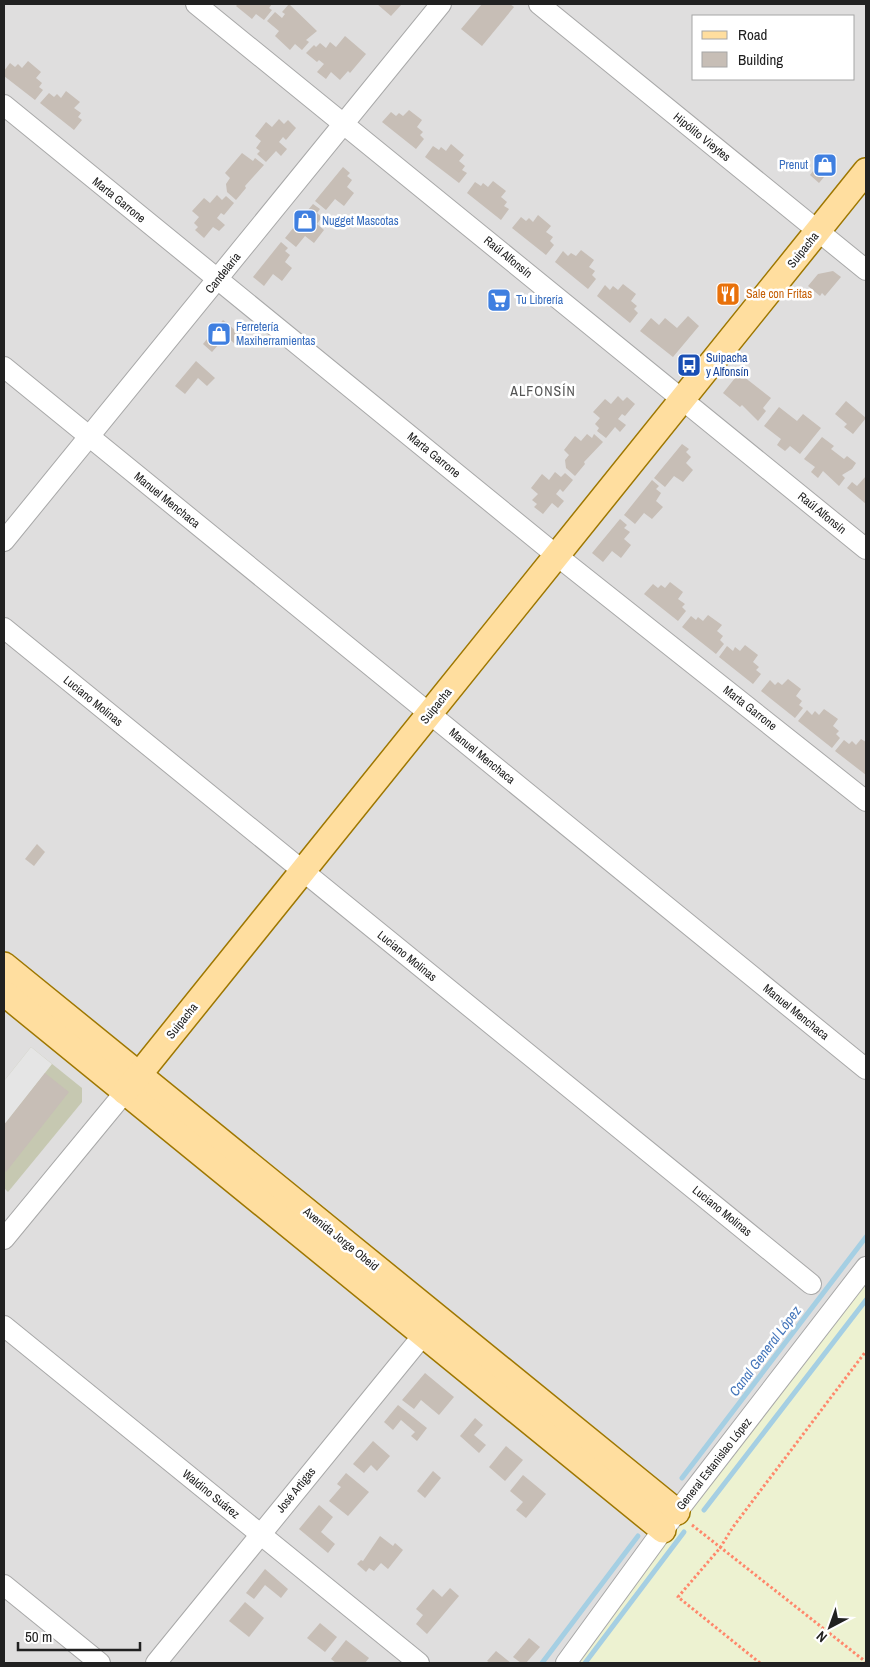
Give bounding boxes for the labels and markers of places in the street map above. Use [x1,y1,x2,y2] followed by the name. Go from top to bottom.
[812,152,838,178] shop icon: Prenut
[779,157,808,173] place label: Prenut
[292,208,318,234] shop icon: Nugget Mascotas
[322,213,399,229] place label: Nugget Mascotas
[715,281,741,307] restaurant icon: Sale con Fritas
[746,286,812,302] place label: Sale con Fritas
[486,287,512,313] supermarket icon: Tu Librería
[516,292,564,308] place label: Tu Librería
[236,319,315,349] place label: Ferretería Maxiherramientas
[206,321,232,347] shop icon: Ferretería Maxiherramientas
[706,350,749,380] place label: Suipacha y Alfonsín
[676,352,702,378] bus stop icon: Suipacha y Alfonsín

